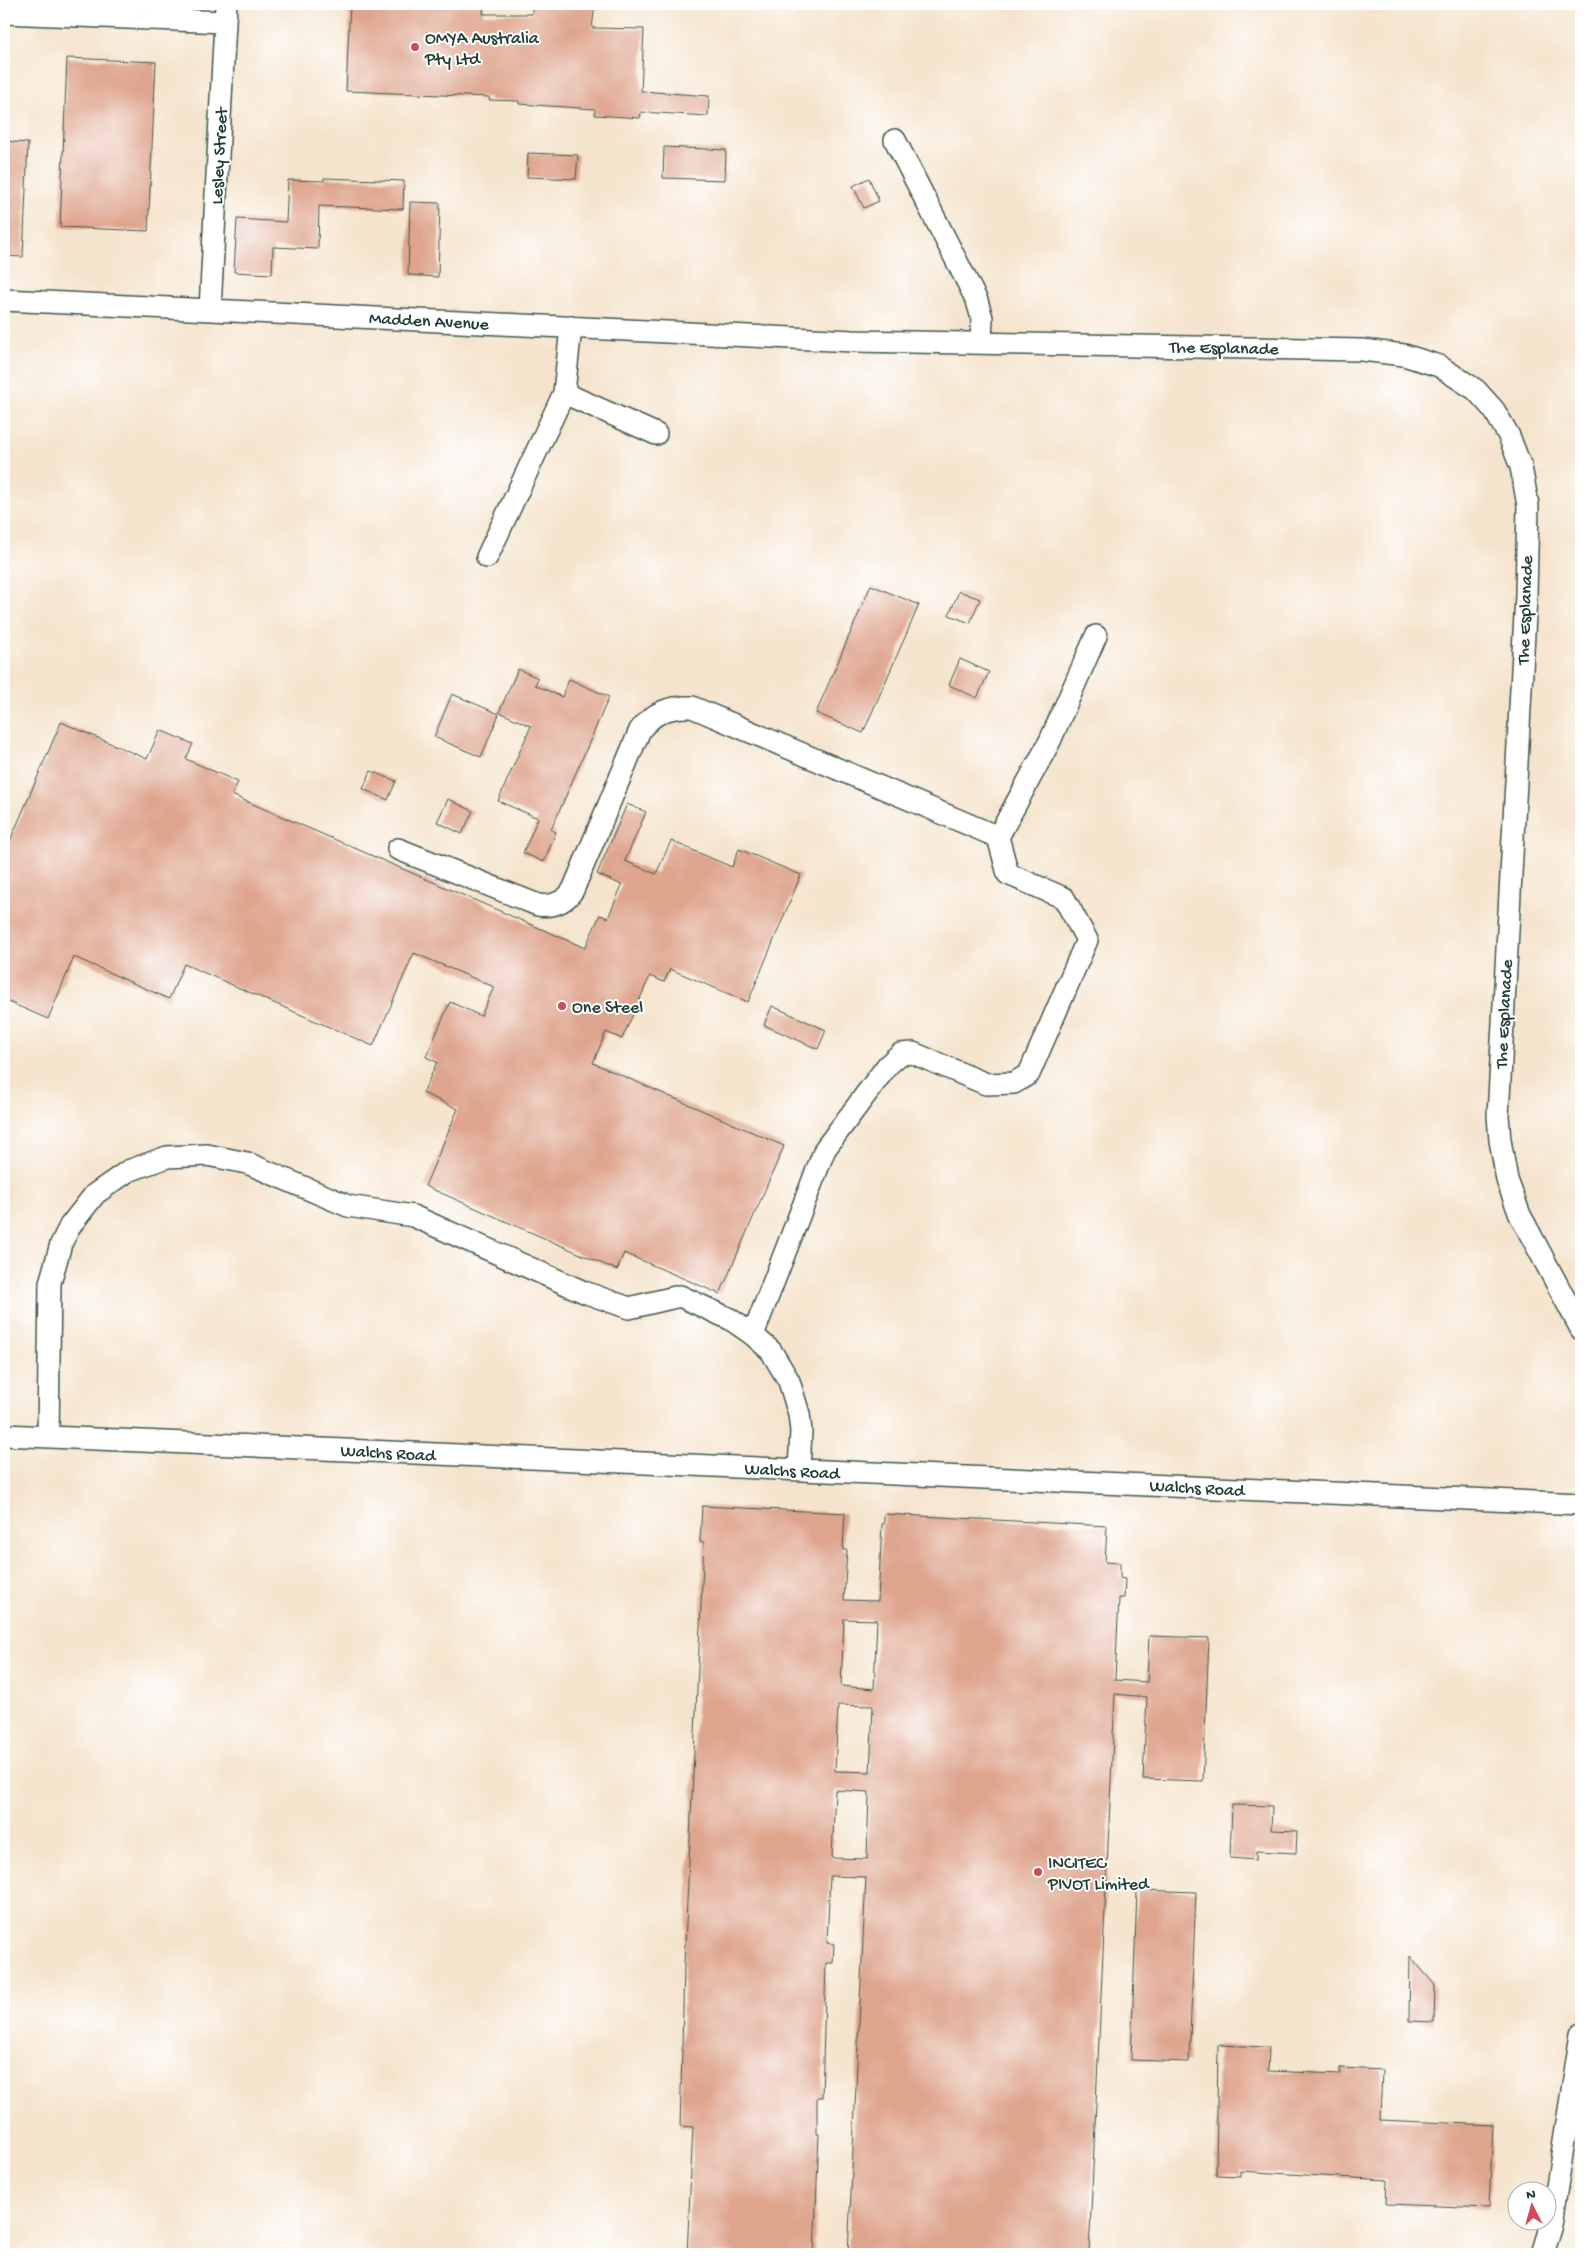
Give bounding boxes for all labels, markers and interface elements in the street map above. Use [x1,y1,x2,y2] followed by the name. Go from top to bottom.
[424,29,540,71] place label: OMYA Australia Pty Ltd
[409,41,421,53] marker: OMYA Australia Pty Ltd
[207,106,234,205] street label: Lesley Street
[368,309,490,336] street label: Madden Avenue
[1168,338,1279,361] street label: The Esplanade
[1514,554,1539,666] street label: The Esplanade
[1492,958,1519,1070] street label: The Esplanade
[572,998,643,1019] place label: One Steel
[556,1000,568,1012] marker: One Steel
[340,1442,437,1468] street label: Walchs Road
[744,1460,841,1486] street label: Walchs Road
[1149,1477,1246,1503] street label: Walchs Road
[1047,1854,1150,1896] place label: INCITEC PIVOT Limited
[1032,1866,1044,1878] marker: INCITEC PIVOT Limited
[1508,2180,1558,2230] north arrow
[1525,2187,1536,2204] text: N

